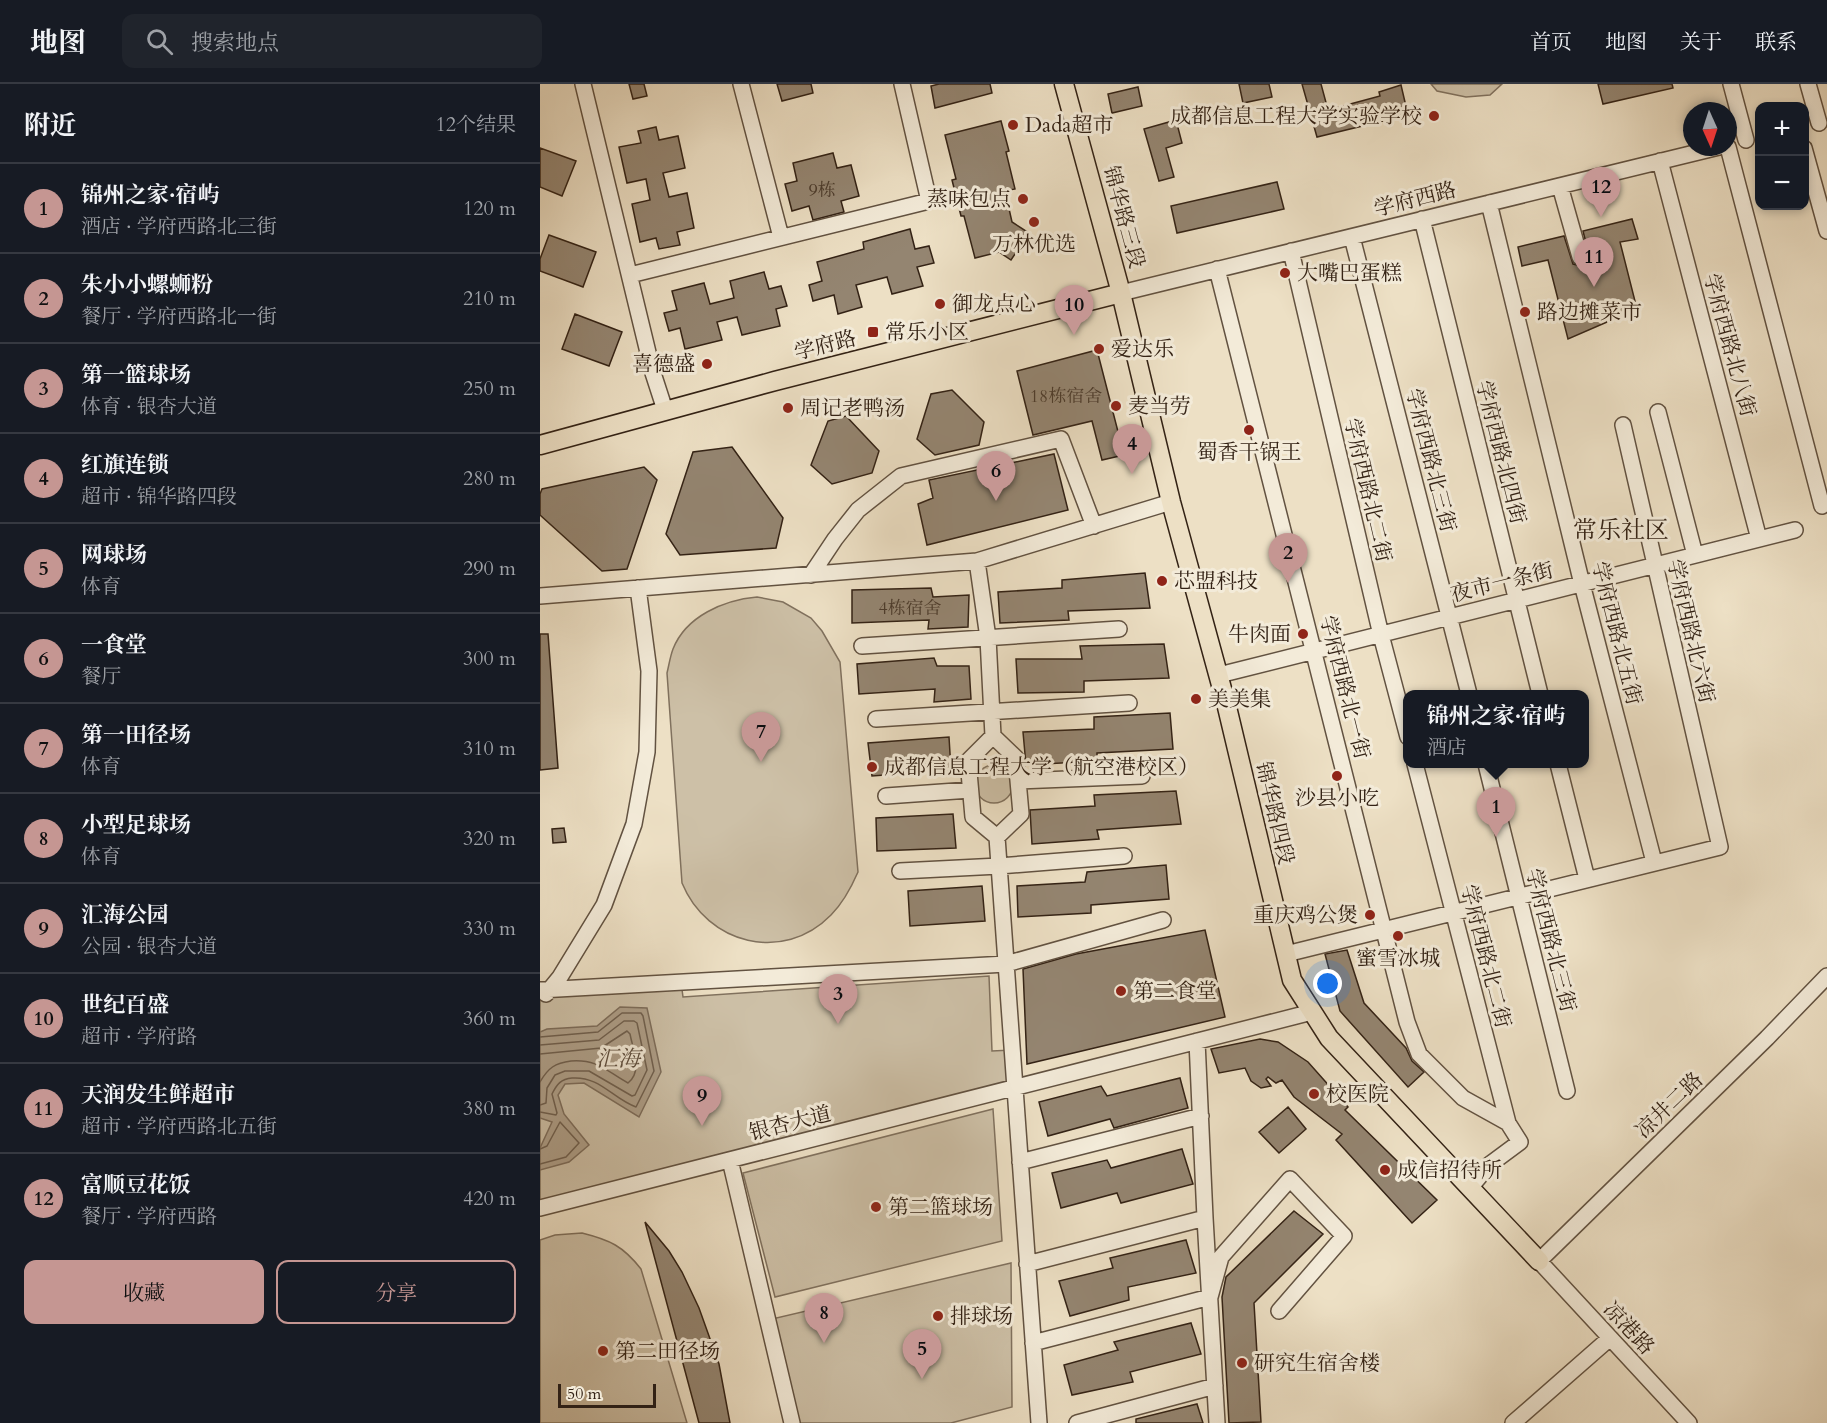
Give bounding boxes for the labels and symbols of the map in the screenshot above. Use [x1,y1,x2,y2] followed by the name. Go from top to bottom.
[1170,102,1422,131] place label: 成都信息工程大学实验学校
[1683,102,1737,156] north arrow
[1427,109,1441,123] marker: 成都信息工程大学实验学校
[1025,111,1113,140] place label: Dada超市
[1006,118,1020,132] marker: Dada超市
[1096,163,1151,272] street label: 锦华路三段
[1582,168,1620,217] pin: 12
[1371,175,1459,224] street label: 学府西路
[808,178,836,203] house number: 9栋
[927,185,1011,214] place label: 蒸味包点
[1016,192,1030,206] marker: 蒸味包点
[1027,215,1041,229] marker: 万林优选
[992,230,1076,259] place label: 万林优选
[1574,238,1614,287] pin: 11
[1297,259,1402,288] place label: 大嘴巴蛋糕
[1278,266,1292,280] marker: 大嘴巴蛋糕
[1696,270,1763,420] street label: 学府西路北八街
[1054,286,1094,335] pin: 10
[952,290,1036,319] place label: 御龙点心
[933,297,947,311] marker: 御龙点心
[1537,298,1642,327] place label: 路边摊菜市
[1518,305,1532,319] marker: 路边摊菜市
[885,318,969,347] place label: 常乐小区
[791,324,859,367] street label: 学府路
[866,325,880,339] marker: 常乐小区
[1111,335,1174,364] place label: 爱达乐
[1092,342,1106,356] marker: 爱达乐
[632,350,695,379] place label: 喜德盛
[700,357,714,371] marker: 喜德盛
[1469,377,1532,527] street label: 学府西路北四街
[1030,384,1102,409] house number: 18栋宿舍
[1399,385,1462,535] street label: 学府西路北三街
[1128,392,1191,421] place label: 麦当劳
[800,394,905,423] place label: 周记老鸭汤
[1109,399,1123,413] marker: 麦当劳
[781,401,795,415] marker: 周记老鸭汤
[1337,415,1398,565] street label: 学府西路北二街
[1242,423,1256,437] marker: 蜀香干锅王
[1112,424,1152,474] pin: 4
[1197,438,1302,467] place label: 蜀香干锅王
[976,452,1016,501] pin: 6
[1573,514,1669,547] district label: 常乐社区
[1268,534,1308,583] pin: 2
[1448,556,1557,609] street label: 夜市一条街
[1660,556,1721,706] street label: 学府西路北六街
[1585,558,1648,708] street label: 学府西路北五街
[1174,567,1258,596] place label: 芯盟科技
[1155,574,1169,588] marker: 芯盟科技
[878,596,942,621] house number: 4栋宿舍
[1313,612,1376,762] street label: 学府西路北一街
[1228,620,1291,649] place label: 牛肉面
[1296,627,1310,641] marker: 牛肉面
[1208,685,1271,714] place label: 美美集
[1189,692,1203,706] marker: 美美集
[742,712,780,762] pin: 7
[884,753,1199,782] place label: 成都信息工程大学（航空港校区）
[1249,759,1300,868] street label: 锦华路四段
[865,760,879,774] marker: 成都信息工程大学（航空港校区）
[1330,769,1344,783] marker: 沙县小吃
[1295,784,1379,813] place label: 沙县小吃
[1476,788,1516,837] pin: 1
[1519,865,1582,1015] street label: 学府西路北三街
[1454,881,1517,1031] street label: 学府西路北二街
[1253,901,1358,930] place label: 重庆鸡公煲
[1363,908,1377,922] marker: 重庆鸡公煲
[1391,929,1405,943] marker: 蜜雪冰城
[1356,944,1440,973] place label: 蜜雪冰城
[1313,969,1342,998] your location
[818,974,858,1024] pin: 3
[1133,977,1217,1006] place label: 第二食堂
[1114,984,1128,998] marker: 第二食堂
[596,1044,643,1074] water label: 汇海
[1629,1066,1710,1145] street label: 凉井二路
[682,1076,722,1126] pin: 9
[1326,1080,1389,1109] place label: 校医院
[1307,1087,1321,1101] marker: 校医院
[746,1099,834,1148] street label: 银杏大道
[1397,1156,1502,1185] place label: 成信招待所
[1378,1163,1392,1177] marker: 成信招待所
[888,1193,993,1222] place label: 第二篮球场
[869,1200,883,1214] marker: 第二篮球场
[804,1294,844,1343] pin: 8
[1597,1295,1661,1361] street label: 凉港路
[950,1302,1013,1331] place label: 排球场
[931,1309,945,1323] marker: 排球场
[902,1330,941,1379] pin: 5
[615,1337,720,1366] place label: 第二田径场
[596,1344,610,1358] marker: 第二田径场
[1254,1349,1380,1378] place label: 研究生宿舍楼
[1235,1356,1249,1370] marker: 研究生宿舍楼
[558,1381,656,1408] scale bar

